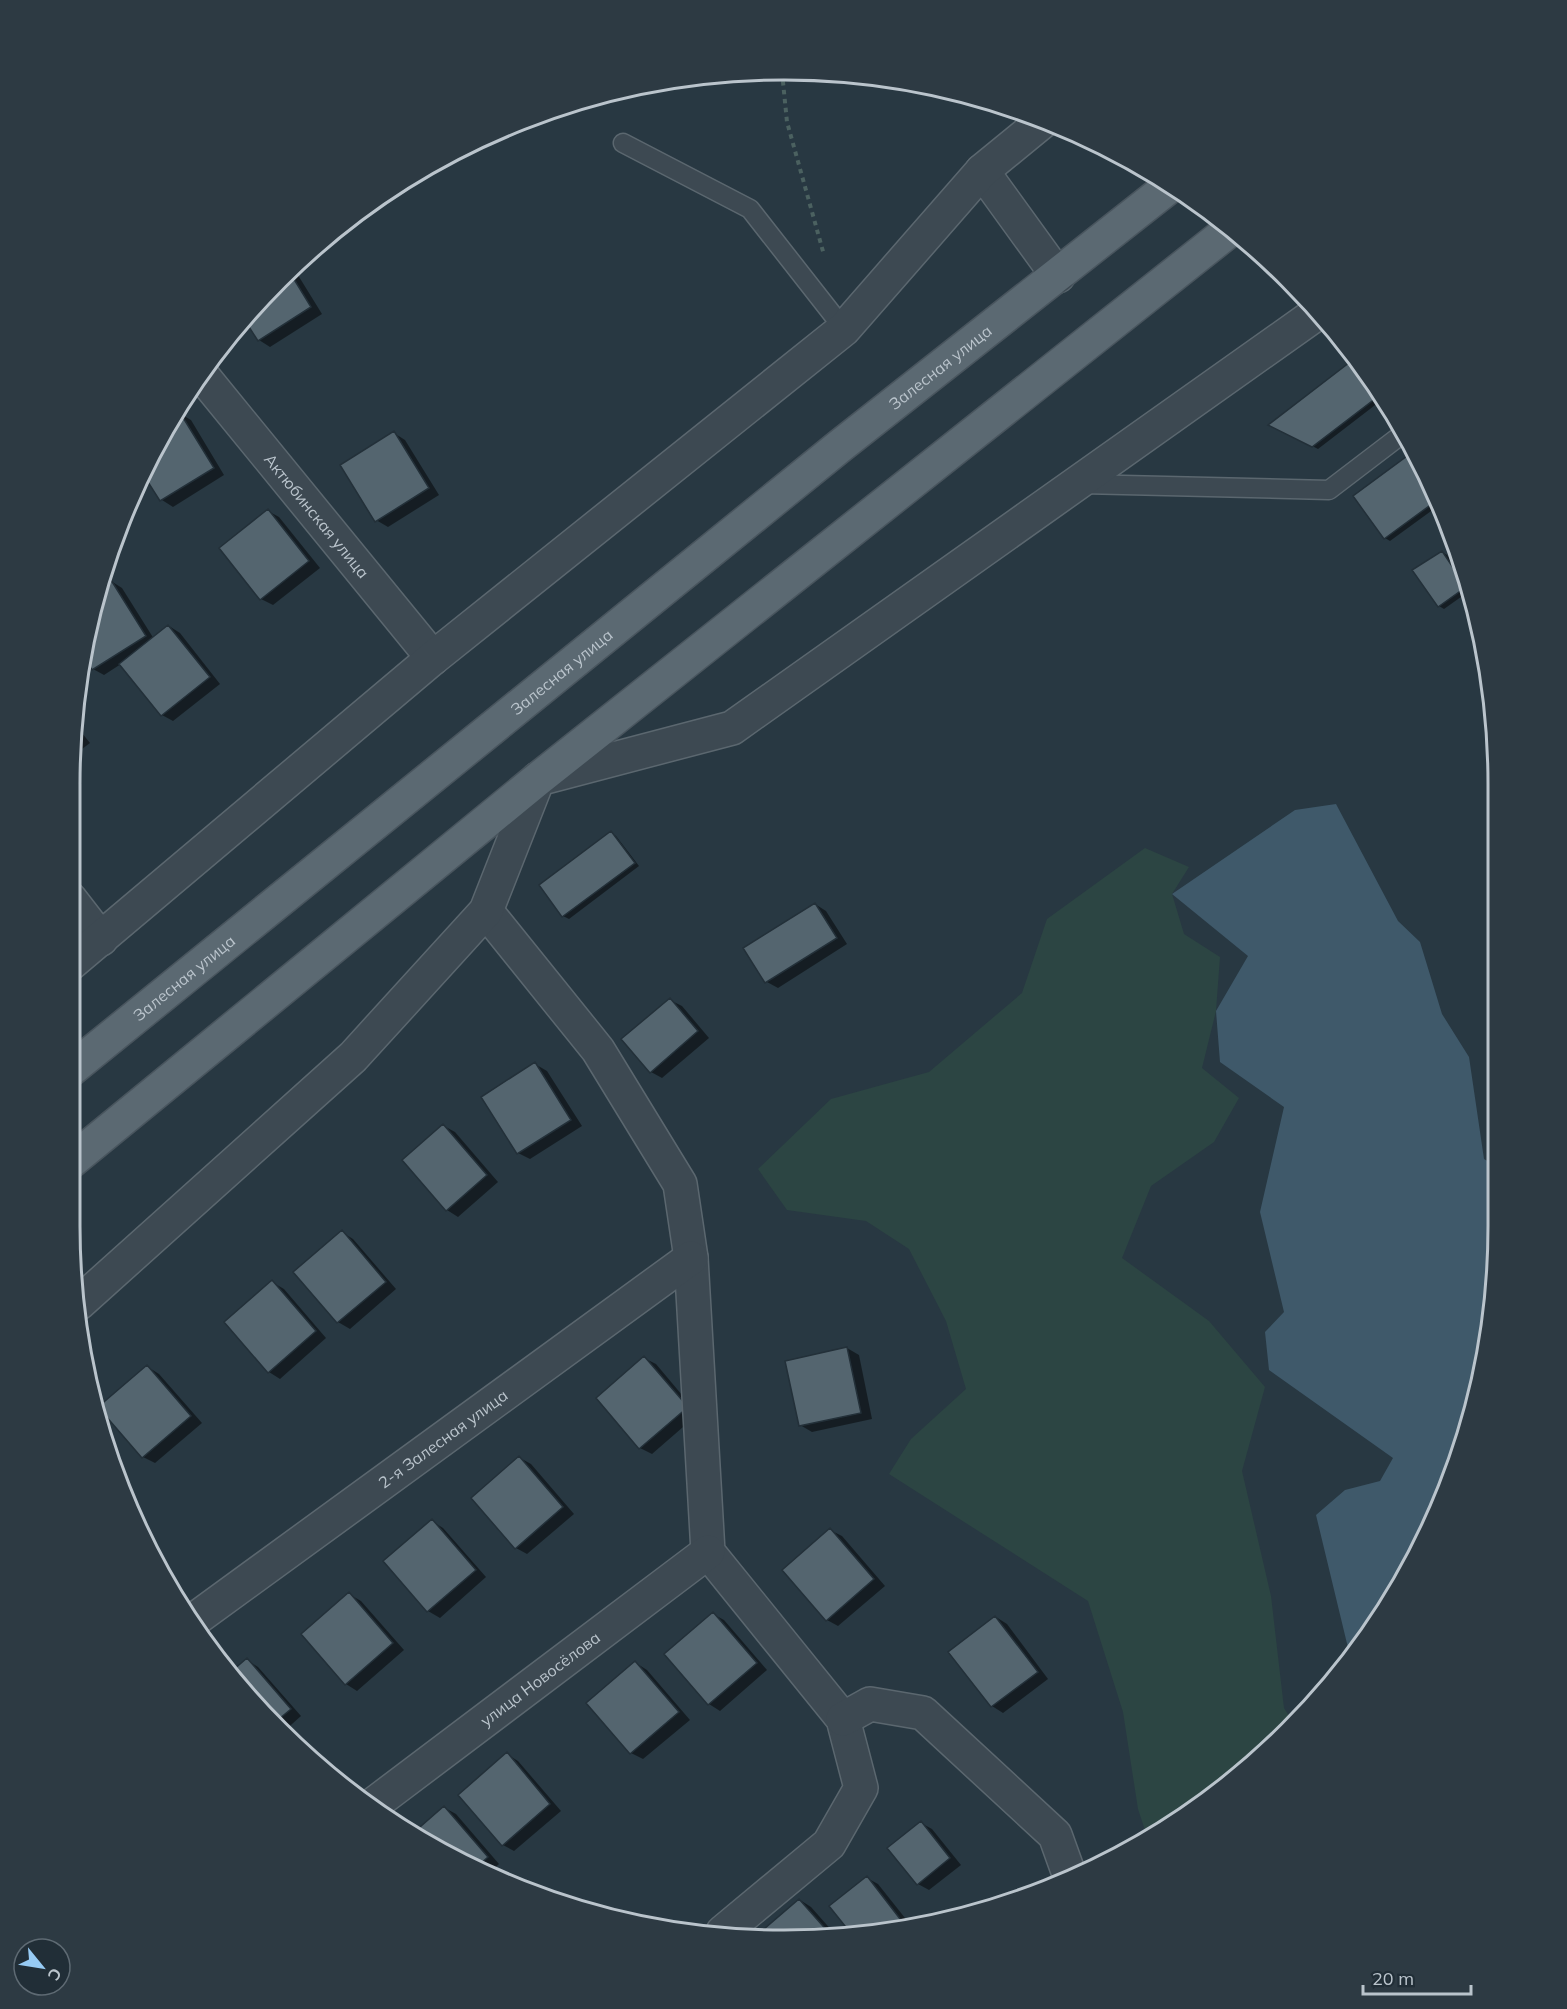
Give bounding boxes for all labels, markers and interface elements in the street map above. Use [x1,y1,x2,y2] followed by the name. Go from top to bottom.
[885,320,996,414] street label: Залесная улица
[260,449,373,582] street label: Актюбинская улица
[506,624,617,719] street label: Залесная улица
[129,930,239,1025] street label: Залесная улица
[374,1385,512,1492] street label: 2-я Залесная улица
[476,1627,604,1730] street label: улица Новосёлова
[12,1937,72,1997] north arrow
[1363,1958,1471,1996] scale bar
[44,1965,66,1984] text: С
[1372,1967,1414,1990] text: 20 m

